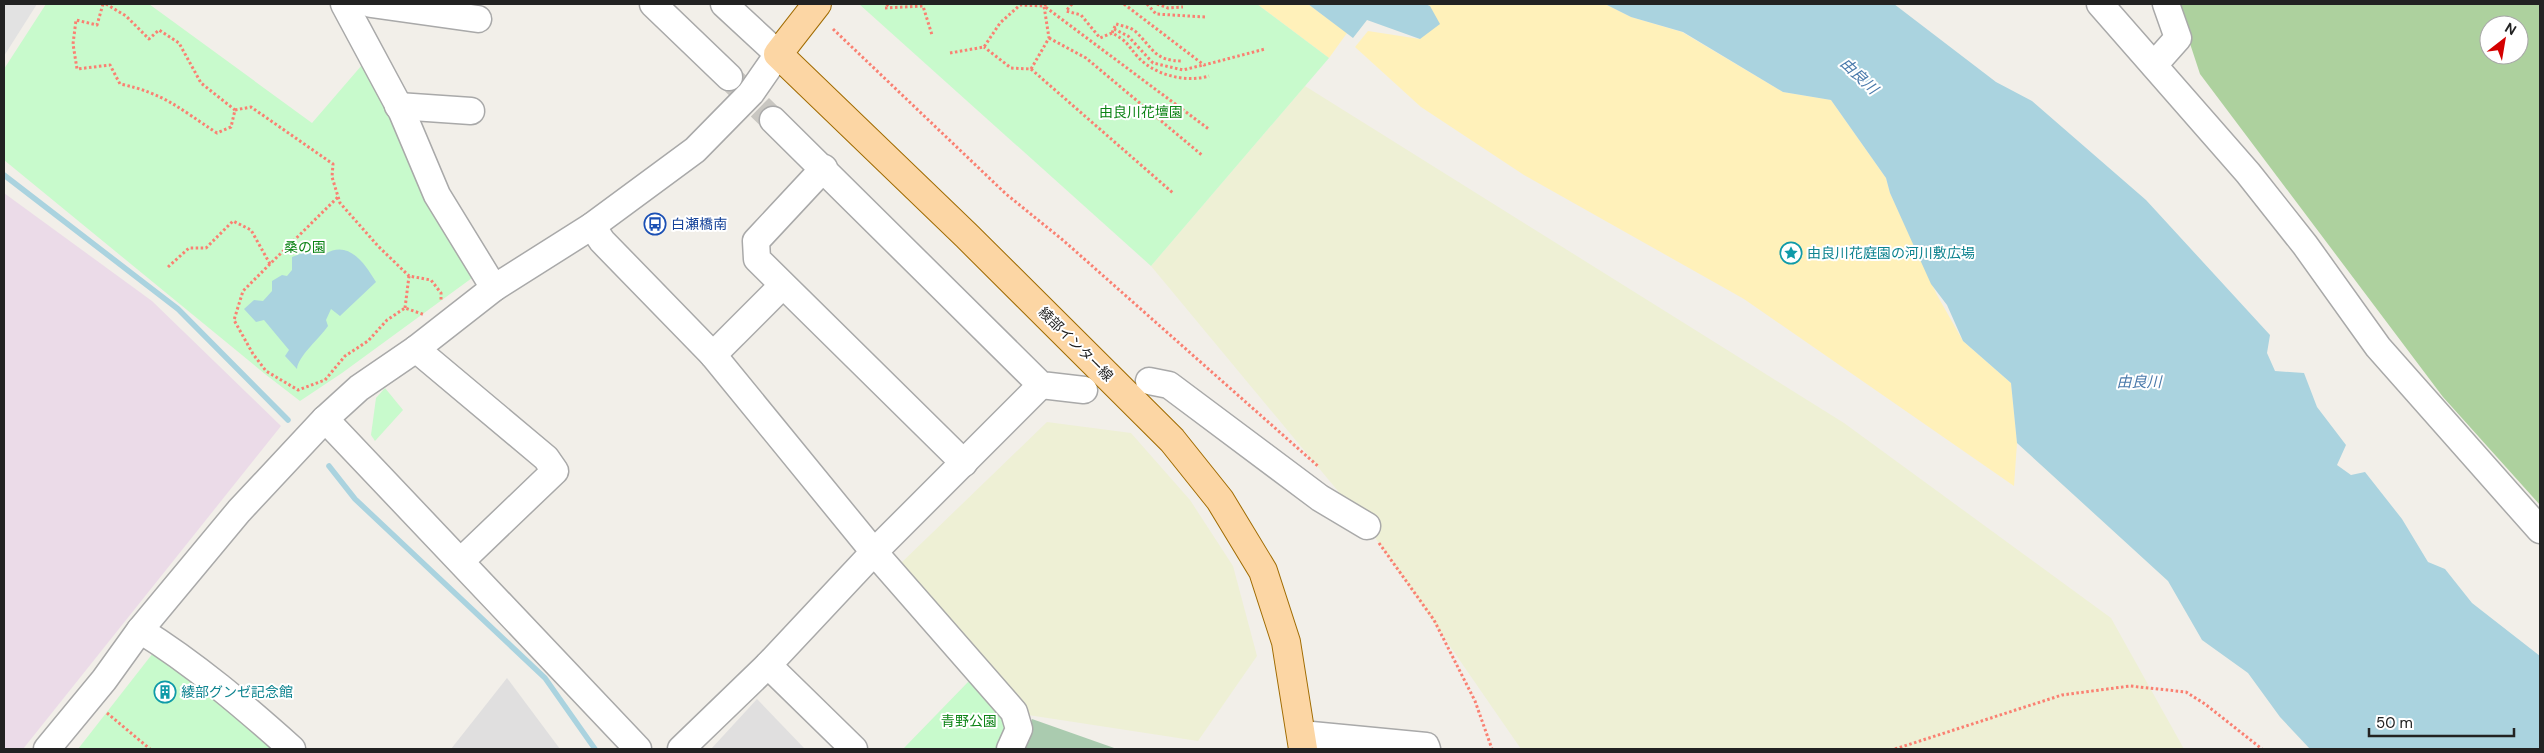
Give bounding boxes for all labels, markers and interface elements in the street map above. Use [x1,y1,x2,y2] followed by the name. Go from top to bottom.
[2479,15,2529,65] north arrow
[2502,19,2520,39] text: N
[1836,53,1884,100] water label: 由良川
[1099,103,1183,121] park label: 由良川花壇園
[643,212,667,236] bus stop icon: 白瀬橋南
[671,215,727,233] place label: 白瀬橋南
[284,238,326,256] park label: 桑の園
[1779,241,1803,265] place icon: 由良川花庭園の河川敷広場
[1807,244,1975,262] place label: 由良川花庭園の河川敷広場
[1035,303,1117,385] street label: 綾部インター線
[2116,372,2163,392] water label: 由良川
[153,680,177,704] building icon: 綾部グンゼ記念館
[181,683,293,701] place label: 綾部グンゼ記念館
[2369,706,2514,738] scale bar
[941,712,997,730] park label: 青野公園
[2376,713,2413,733] text: 50 m

